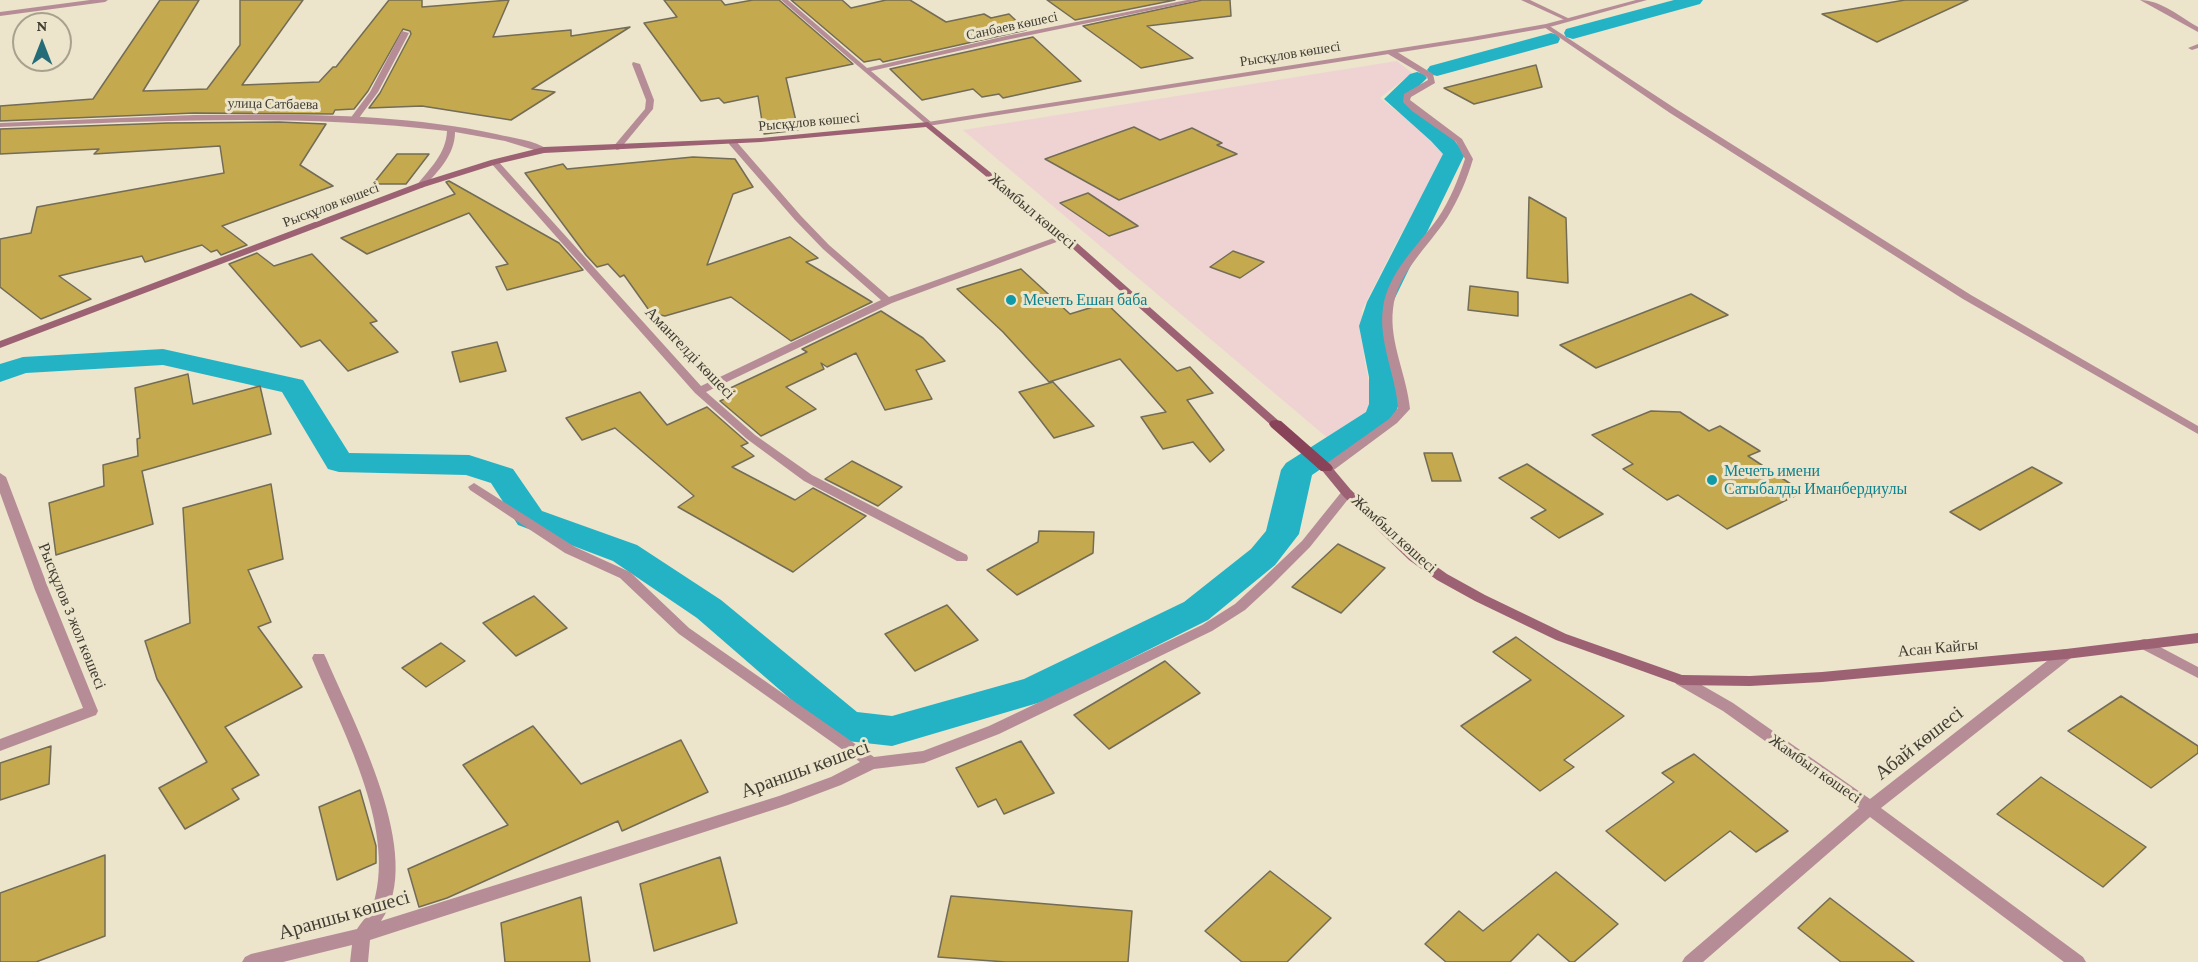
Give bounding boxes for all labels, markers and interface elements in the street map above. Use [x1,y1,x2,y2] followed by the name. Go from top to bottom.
[965,8,1059,44] street label: Санбаев көшесі
[12,12,72,72] north arrow
[37,17,47,34] text: N
[1238,38,1342,70] street label: Рысқұлов көшесі
[228,95,318,113] street label: улица Сатбаева
[758,109,860,135] street label: Рысқұлов көшесі
[984,169,1080,253] street label: Жамбыл көшесі
[281,179,381,231] street label: Рысқұлов көшесі
[1023,290,1147,310] place label: Мечеть Ешан баба
[1004,293,1018,307] marker: Мечеть Ешан баба
[641,303,739,403] street label: Амангелді көшесі
[1724,461,1907,499] place label: Мечеть имени Сатыбалды Иманбердиулы
[1705,473,1719,487] marker: Мечеть имени Сатыбалды Иманбердиулы
[1347,491,1441,577] street label: Жамбыл көшесі
[34,540,110,692] street label: Рысқұлов 3 жол көшесі
[1897,635,1979,661] street label: Асан Кайгы
[1870,701,1968,785] street label: Абай көшесі
[1765,730,1865,808] street label: Жамбыл көшесі
[737,735,873,803] street label: Араншы көшесі
[276,885,412,945] street label: Араншы көшесі

